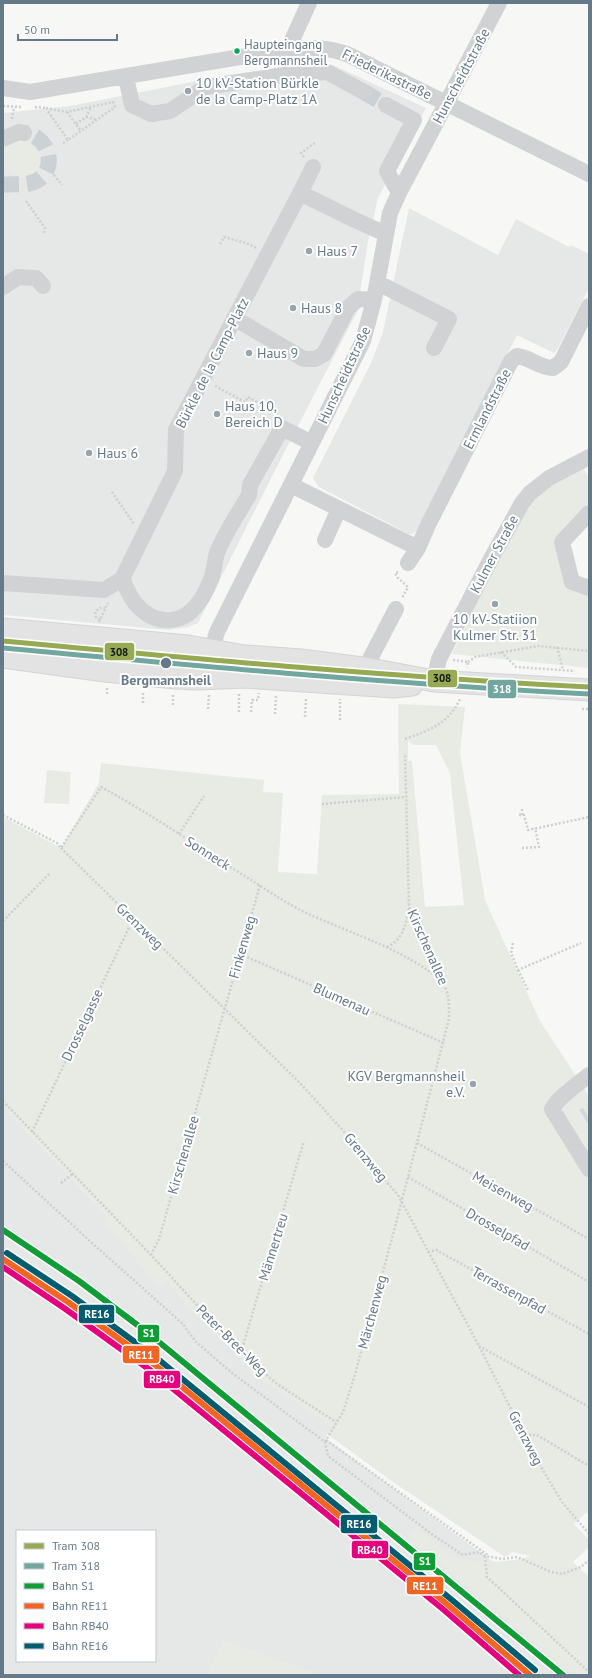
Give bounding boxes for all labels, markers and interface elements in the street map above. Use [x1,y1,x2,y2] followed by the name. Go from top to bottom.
[18,16,117,42] scale bar
[24,22,50,37] text: 50 m
[428,25,494,127] street label: Hunscheidtstraße
[244,36,327,69] place label: Haupteingang Bergmannsheil
[339,45,435,103] street label: Friederikastraße
[232,46,242,56] marker: Haupteingang Bergmannsheil
[196,74,319,108] place label: 10 kV-Station Bürkle de la Camp-Platz 1A
[183,86,193,96] marker: 10 kV-Station Bürkle de la Camp-Platz 1A
[317,242,358,260] place label: Haus 7
[304,246,314,256] marker: Haus 7
[171,295,253,431] street label: Bürkle de la Camp-Platz
[301,299,342,317] place label: Haus 8
[288,303,298,313] marker: Haus 8
[314,323,374,427] street label: Hunscheidtstraße
[257,344,298,362] place label: Haus 9
[244,348,254,358] marker: Haus 9
[459,366,515,452] street label: Ermlandstraße
[225,397,283,431] place label: Haus 10, Bereich D
[212,409,222,419] marker: Haus 10, Bereich D
[97,444,138,462] place label: Haus 6
[84,448,94,458] marker: Haus 6
[466,512,522,596] street label: Kulmer Straße
[490,599,500,609] marker: 10 kV-Statiion Kulmer Str. 31
[453,610,537,644] place label: 10 kV-Statiion Kulmer Str. 31
[104,642,135,661] line badge: 308
[110,645,128,659] text: 308
[159,656,173,670] marker: Bergmannsheil
[427,669,458,688] line badge: 308
[121,671,212,689] place label: Bergmannsheil
[433,671,451,685] text: 308
[487,679,517,699] line badge: 318
[493,682,511,696] text: 318
[182,832,234,874] street label: Sonneck
[113,899,167,953] street label: Grenzweg
[403,906,453,988] street label: Kirschenallee
[224,913,260,981] street label: Finkenweg
[311,978,373,1020] street label: Blumenau
[57,986,107,1064] street label: Drosselgasse
[348,1067,465,1101] place label: KGV Bergmannsheil e.V.
[468,1079,478,1089] marker: KGV Bergmannsheil e.V.
[163,1114,203,1196] street label: Kirschenallee
[340,1129,392,1185] street label: Grenzweg
[469,1167,537,1215] street label: Meisenweg
[463,1204,533,1254] street label: Drosselpfad
[254,1211,292,1283] street label: Männertreu
[469,1262,549,1318] street label: Terrassenpfad
[353,1273,391,1351] street label: Märchenweg
[193,1301,271,1379] street label: Peter-Bree-Weg
[78,1304,115,1324] line badge: RE16
[85,1307,109,1321] text: RE16
[137,1324,160,1343] line badge: S1
[143,1326,155,1340] text: S1
[122,1345,160,1364] line badge: RE11
[129,1348,153,1362] text: RE11
[143,1370,181,1389] line badge: RB40
[149,1372,175,1386] text: RB40
[505,1408,547,1468] street label: Grenzweg
[340,1514,378,1534] line badge: RE16
[347,1517,371,1531] text: RE16
[16,1530,156,1662] legend
[52,1538,100,1553] text: Tram 308
[351,1540,389,1559] line badge: RB40
[357,1543,383,1557] text: RB40
[413,1552,436,1571] line badge: S1
[419,1554,431,1568] text: S1
[52,1558,100,1573] text: Tram 318
[406,1576,444,1595] line badge: RE11
[52,1578,94,1593] text: Bahn S1
[413,1579,437,1593] text: RE11
[52,1598,108,1613] text: Bahn RE11
[52,1618,109,1633] text: Bahn RB40
[52,1638,108,1653] text: Bahn RE16

